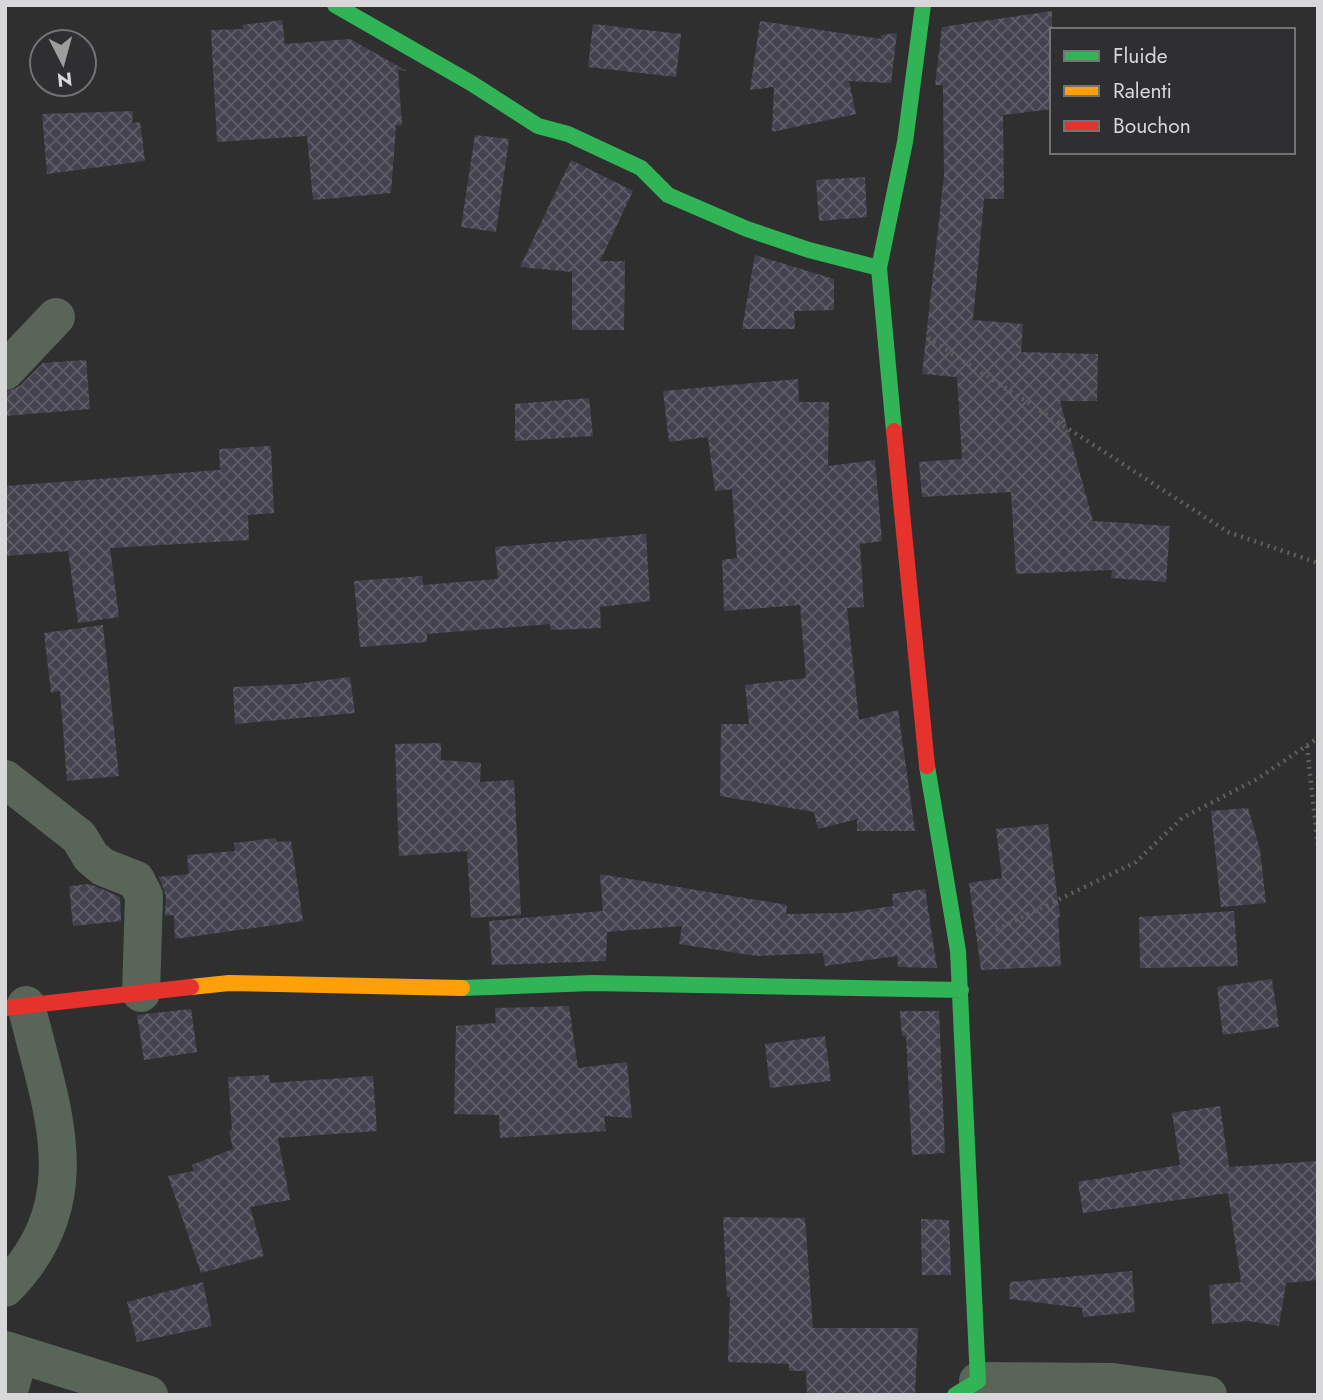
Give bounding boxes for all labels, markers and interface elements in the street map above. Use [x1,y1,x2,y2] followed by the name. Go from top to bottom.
[28,28,98,98] north arrow
[1050,28,1295,154] legend
[1113,41,1168,71] text: Fluide
[56,65,74,94] text: N
[1113,76,1172,106] text: Ralenti
[1113,111,1191,141] text: Bouchon

